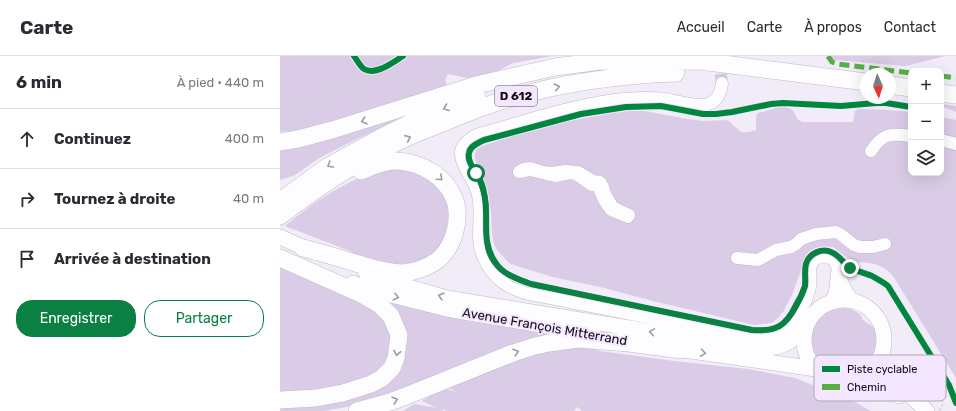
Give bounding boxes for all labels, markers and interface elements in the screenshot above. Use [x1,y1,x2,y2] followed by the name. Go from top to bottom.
[20,16,73,39] text: Carte
[677,19,725,36] text: Accueil
[747,19,782,36] text: Carte
[804,19,862,36] text: À propos
[884,19,936,36] text: Contact
[860,68,896,104] north arrow
[908,68,944,176] map controls
[908,68,944,104] button: +
[16,72,62,92] text: 6 min
[177,75,264,90] text: À pied · 440 m
[554,83,560,92] one-way arrow
[495,86,537,106] road number: D 612
[443,103,450,111] one-way arrow
[908,104,944,140] button: −
[361,116,368,124] one-way arrow
[16,128,38,150] icon: ahead
[54,130,131,148] text: Continuez
[225,131,264,146] text: 400 m
[403,135,411,143] one-way arrow
[908,140,944,176] button: layers
[327,161,334,168] one-way arrow
[467,164,485,182] route start
[435,174,443,181] one-way arrow
[16,188,38,210] icon: right
[54,190,175,208] text: Tournez à droite
[233,191,264,206] text: 40 m
[16,248,38,270] icon: arrive
[54,250,211,268] text: Arrivée à destination
[841,259,859,277] route end
[393,292,400,300] one-way arrow
[438,292,445,301] one-way arrow
[16,300,136,337] button: Enregistrer
[144,300,264,337] button: Partager
[461,305,628,348] street label: Avenue François Mitterrand
[649,328,655,336] one-way arrow
[512,348,519,357] one-way arrow
[700,348,706,357] one-way arrow
[393,350,402,356] one-way arrow
[814,355,946,401] legend
[847,363,917,376] text: Piste cyclable
[847,381,886,394] text: Chemin
[391,397,398,405] one-way arrow

